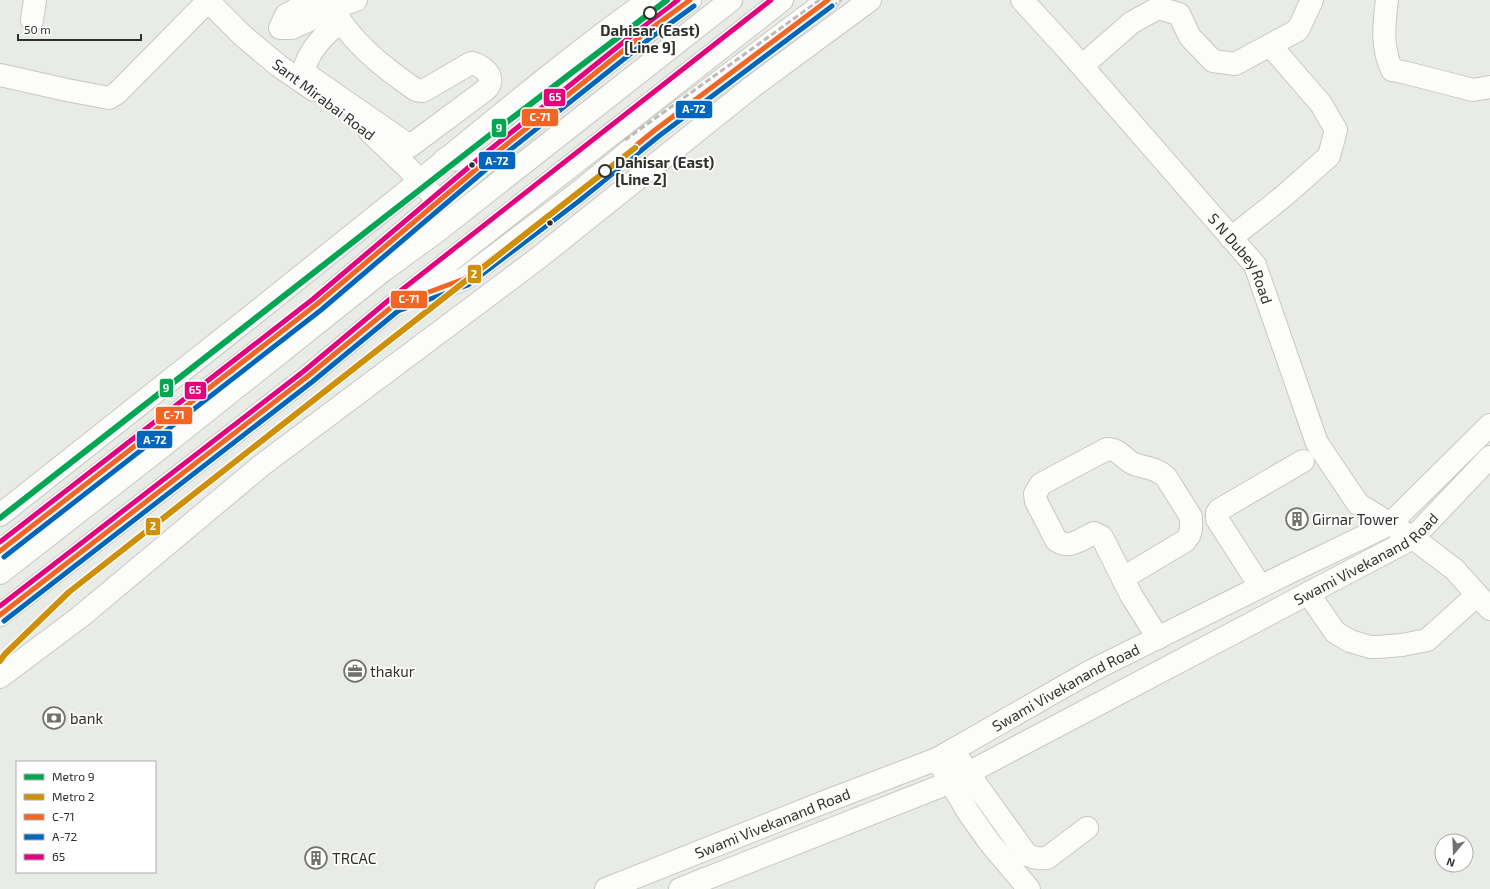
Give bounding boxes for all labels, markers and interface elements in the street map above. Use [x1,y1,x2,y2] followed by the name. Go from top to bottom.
[643,6,657,20] marker: Dahisar (East) [Line 9]
[18,16,141,42] scale bar
[600,21,700,56] place label: Dahisar (East) [Line 9]
[24,22,51,36] text: 50 m
[269,55,379,143] street label: Sant Mirabai Road
[543,88,566,107] line badge: 65
[549,90,561,103] text: 65
[675,100,713,119] line badge: A-72
[682,102,706,115] text: A-72
[521,108,559,127] line badge: C-71
[529,110,551,123] text: C-71
[491,118,507,138] line badge: 9
[496,121,502,134] text: 9
[478,151,516,170] line badge: A-72
[615,153,714,188] place label: Dahisar (East) [Line 2]
[485,154,509,167] text: A-72
[467,160,477,170] unlabelled marker
[598,164,612,178] marker: Dahisar (East) [Line 2]
[1205,209,1277,306] street label: S N Dubey Road
[545,218,555,228] unlabelled marker
[467,264,482,284] line badge: 2
[471,267,477,280] text: 2
[390,290,428,309] line badge: C-71
[398,292,420,305] text: C-71
[159,378,174,398] line badge: 9
[163,381,169,394] text: 9
[184,381,207,400] line badge: 65
[189,383,201,396] text: 65
[155,406,193,425] line badge: C-71
[163,408,185,421] text: C-71
[136,430,173,449] line badge: A-72
[143,433,167,446] text: A-72
[1284,506,1310,532] building icon: Girnar Tower
[1291,509,1442,608] street label: Swami Vivekanand Road
[1312,510,1399,528] place label: Girnar Tower
[145,517,161,536] line badge: 2
[150,519,156,532] text: 2
[989,639,1142,735] street label: Swami Vivekanand Road
[342,658,368,684] office icon: thakur
[370,662,415,680] place label: thakur
[41,705,67,731] bank icon: bank
[70,709,104,727] place label: bank
[16,761,156,873] legend
[52,769,95,783] text: Metro 9
[692,784,853,862] street label: Swami Vivekanand Road
[52,789,95,803] text: Metro 2
[52,809,75,823] text: C-71
[52,829,77,843] text: A-72
[1434,833,1474,873] north arrow
[303,845,329,871] building icon: TRCAC
[52,849,65,863] text: 65
[332,849,377,867] place label: TRCAC
[1445,855,1456,870] text: N

